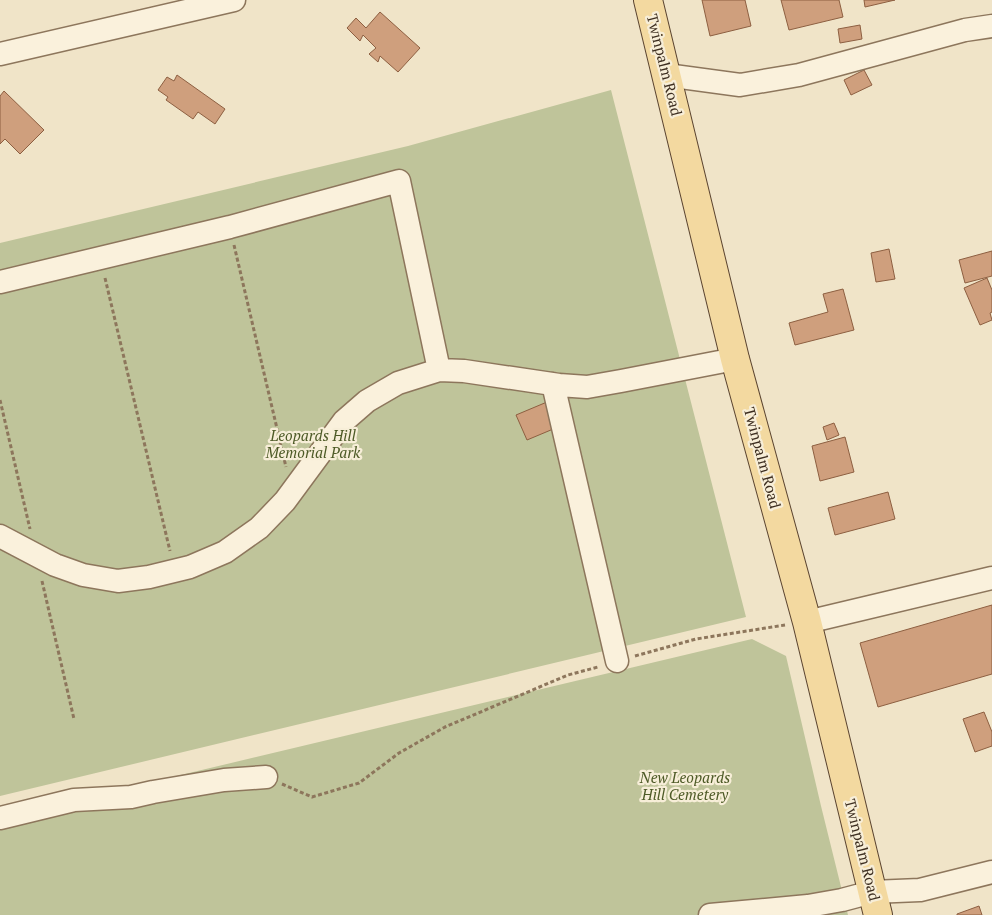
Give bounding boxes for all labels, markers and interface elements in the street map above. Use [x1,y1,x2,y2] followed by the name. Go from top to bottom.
[643,12,687,118] street label: Twinpalm Road
[740,405,786,511] street label: Twinpalm Road
[265,425,361,462] park label: Leopards Hill Memorial Park
[639,767,730,804] park label: New Leopards Hill Cemetery
[841,797,885,903] street label: Twinpalm Road

